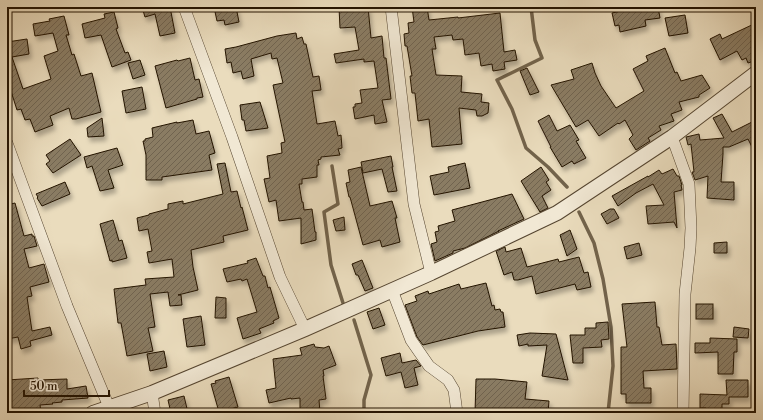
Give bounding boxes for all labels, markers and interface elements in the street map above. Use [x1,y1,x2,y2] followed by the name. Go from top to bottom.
[24,372,109,398] scale bar
[30,379,58,394] text: 50 m

